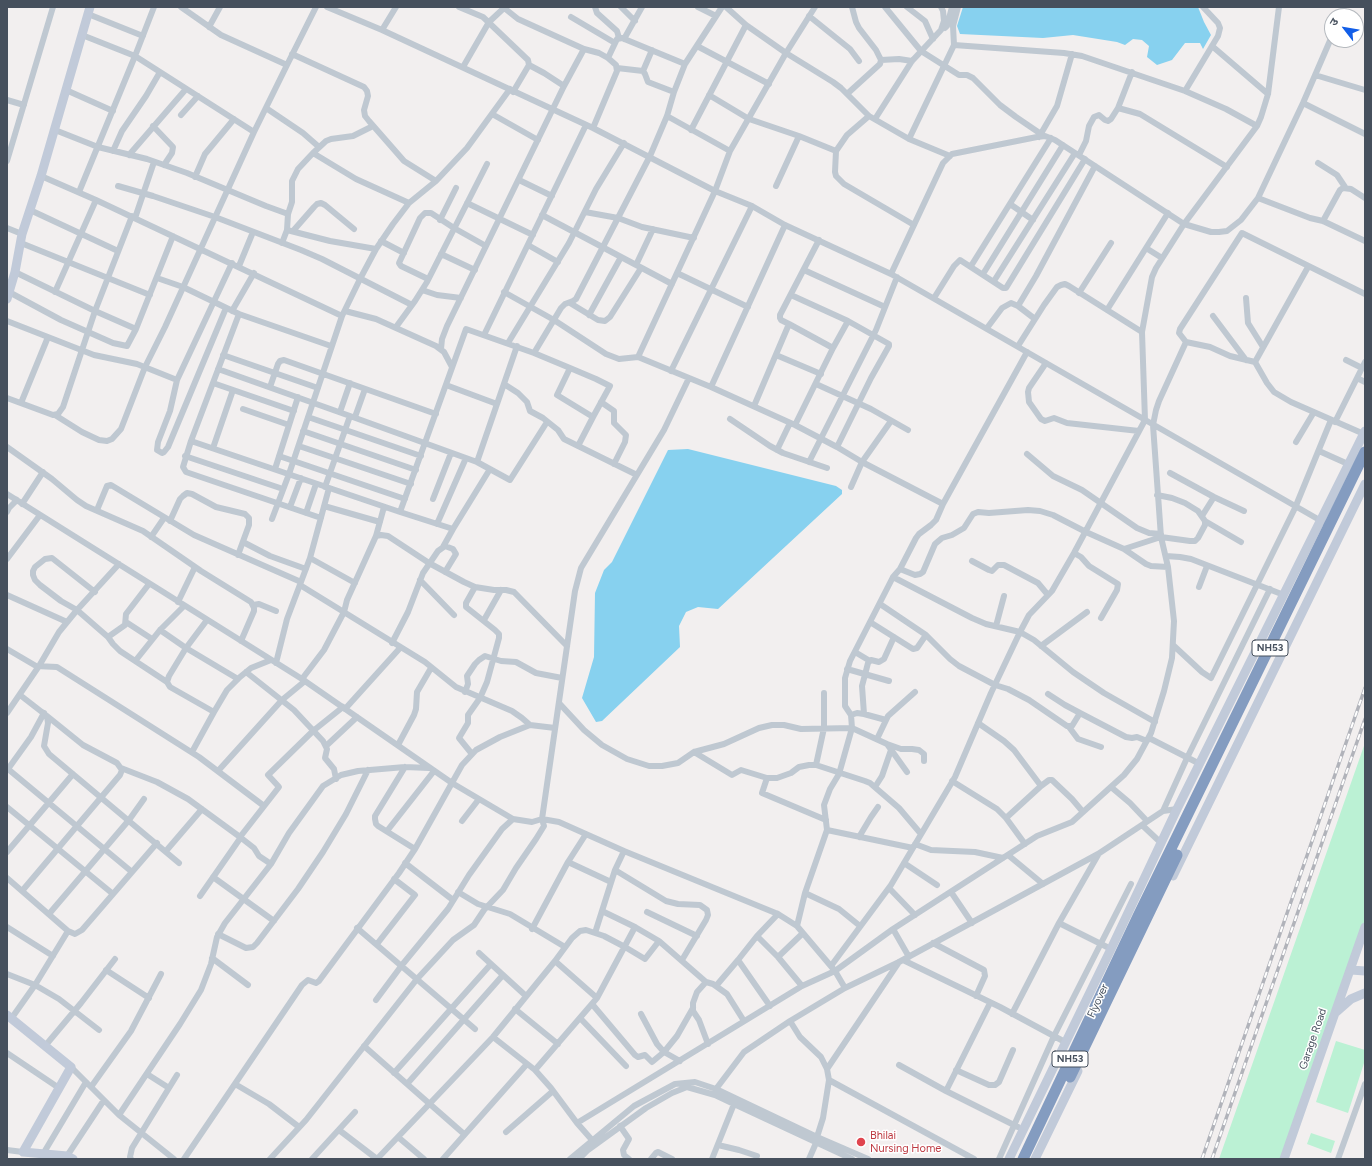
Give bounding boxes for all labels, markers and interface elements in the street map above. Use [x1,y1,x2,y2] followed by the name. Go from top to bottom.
[1324,8,1364,48] north arrow
[1327,16,1341,28] text: उ
[1252,640,1288,656] road number: NH53
[1084,982,1112,1020] street label: Flyover
[1296,1007,1330,1071] street label: Garage Road
[1052,1051,1088,1067] road number: NH53
[870,1129,941,1155] place label: Bhilai Nursing Home
[855,1136,867,1148] marker: Bhilai Nursing Home

